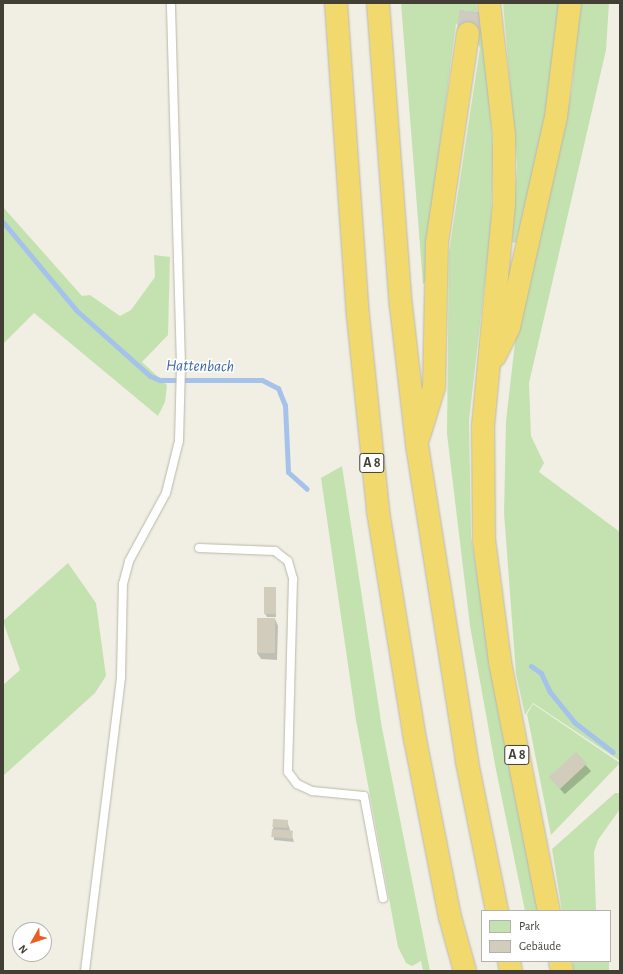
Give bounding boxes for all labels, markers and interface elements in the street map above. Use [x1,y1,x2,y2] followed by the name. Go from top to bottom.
[166,356,234,376] water label: Hattenbach
[359,451,385,475] road number: A 8
[504,743,530,767] road number: A 8
[481,910,611,962] legend
[519,920,540,932] text: Park
[12,922,52,962] north arrow
[519,940,561,952] text: Gebäude
[16,943,30,956] text: N

